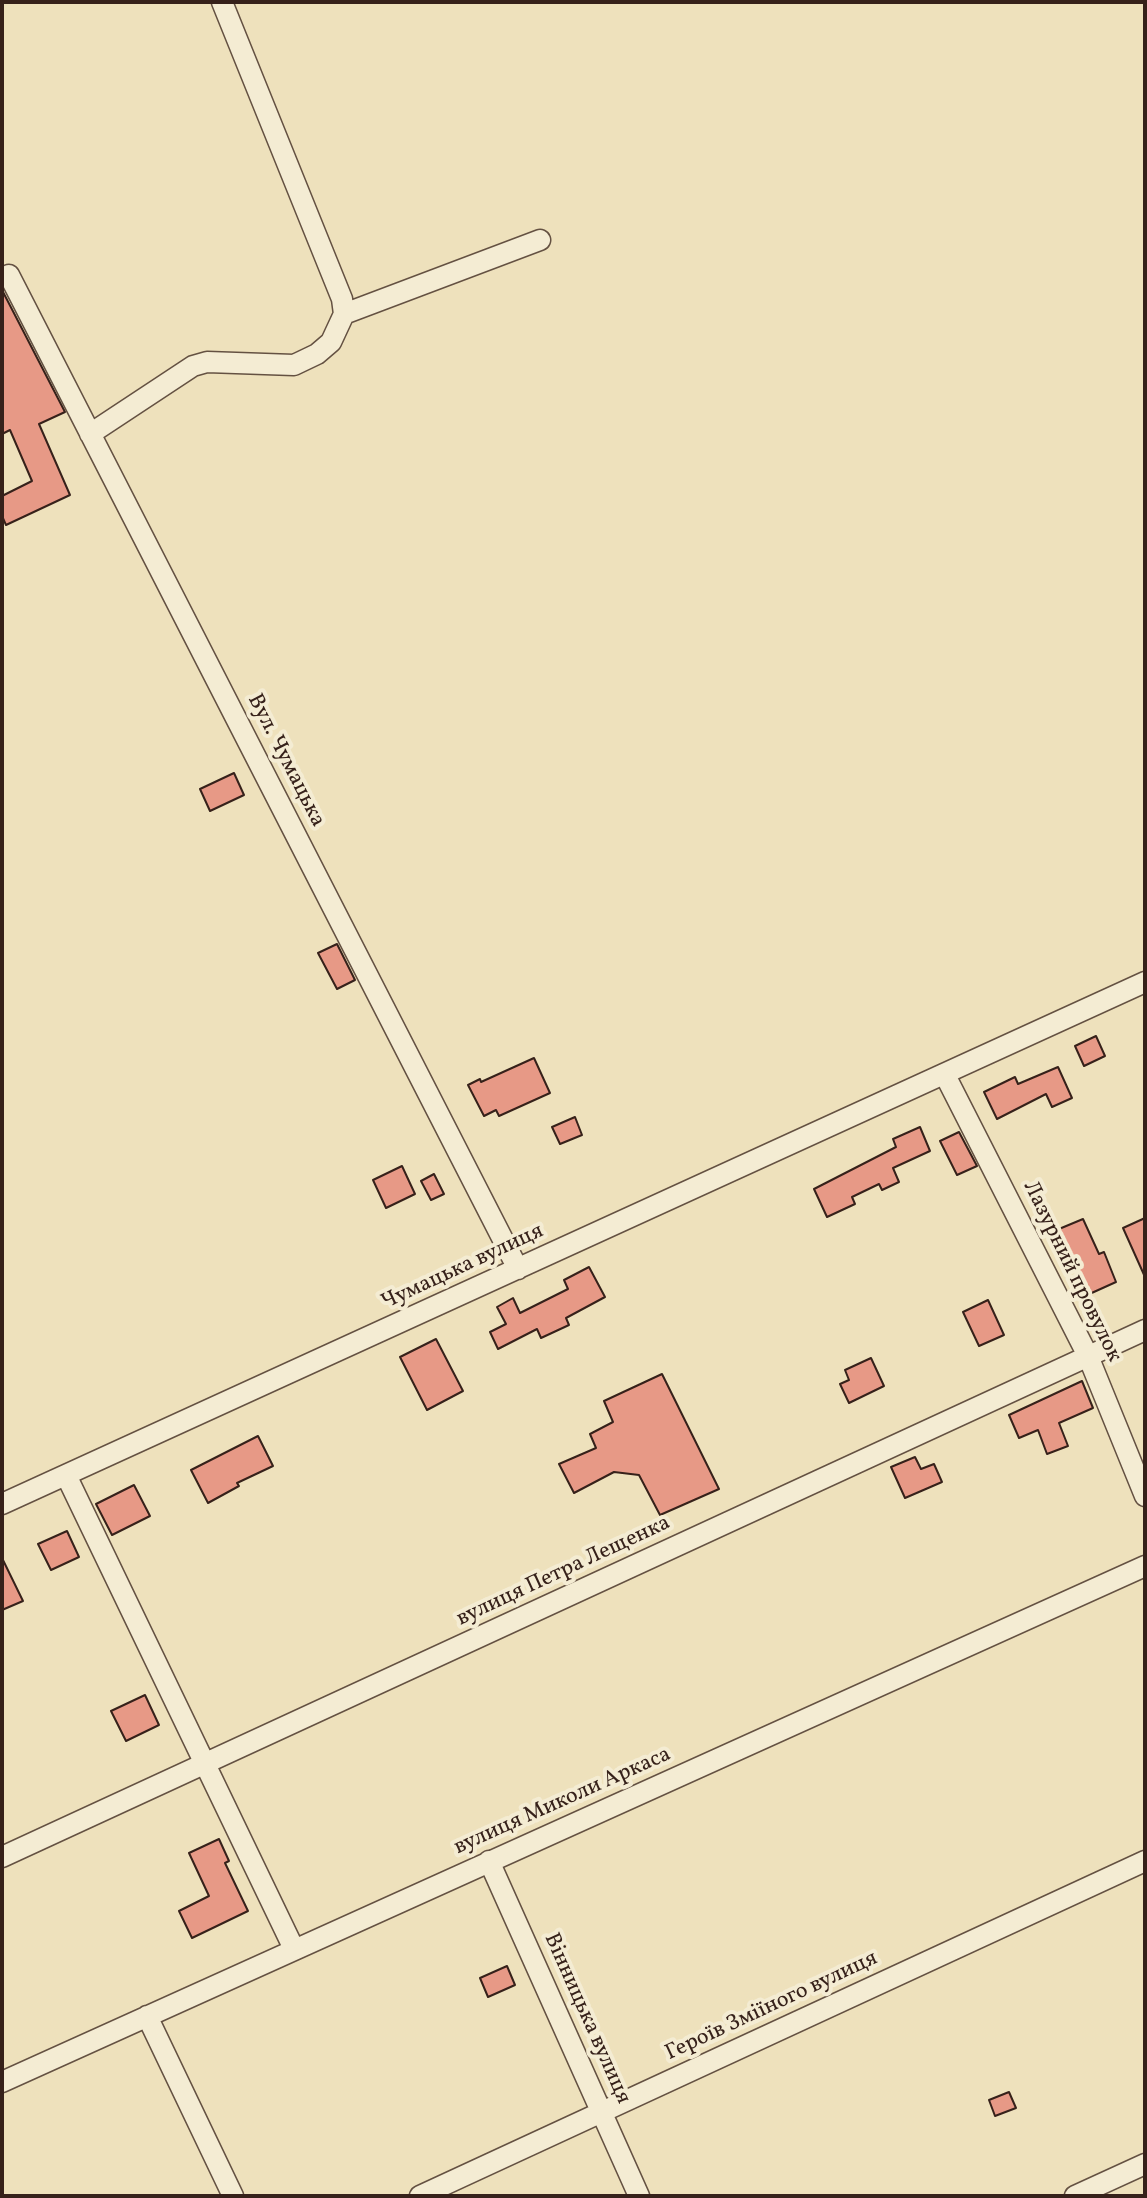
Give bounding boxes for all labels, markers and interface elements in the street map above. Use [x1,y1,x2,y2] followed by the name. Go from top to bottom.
[240,690,330,832] street label: Вул. Чумацька
[1016,1177,1126,1367] street label: Лазурний провулок
[378,1219,548,1317] street label: Чумацька вулиця
[453,1511,675,1633] street label: вулиця Петра Лещенка
[450,1742,676,1862] street label: вулиця Миколи Аркаса
[537,1930,635,2108] street label: Вінницька вулиця
[662,1946,882,2068] street label: Героїв Зміїного вулиця

